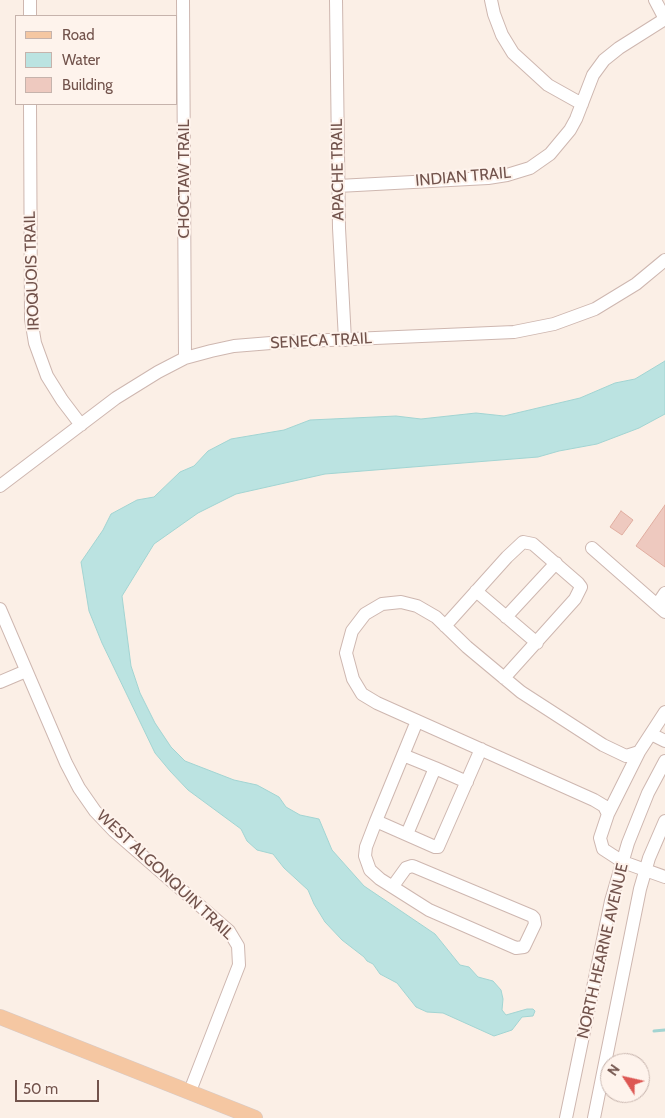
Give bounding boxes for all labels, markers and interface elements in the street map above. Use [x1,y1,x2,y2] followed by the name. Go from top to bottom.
[15,15,178,105] legend
[62,26,95,44] text: Road
[62,51,100,69] text: Water
[62,76,113,94] text: Building
[174,119,194,239] street label: CHOCTAW TRAIL
[328,119,348,221] street label: APACHE TRAIL
[414,163,512,191] street label: INDIAN TRAIL
[20,211,44,331] street label: IROQUOIS TRAIL
[270,329,372,353] street label: SENECA TRAIL
[93,807,237,943] street label: WEST ALGONQUIN TRAIL
[573,862,633,1040] street label: NORTH HEARNE AVENUE
[600,1053,650,1103] north arrow
[603,1061,624,1079] text: N
[18,1070,101,1102] scale bar
[23,1080,58,1098] text: 50 m

